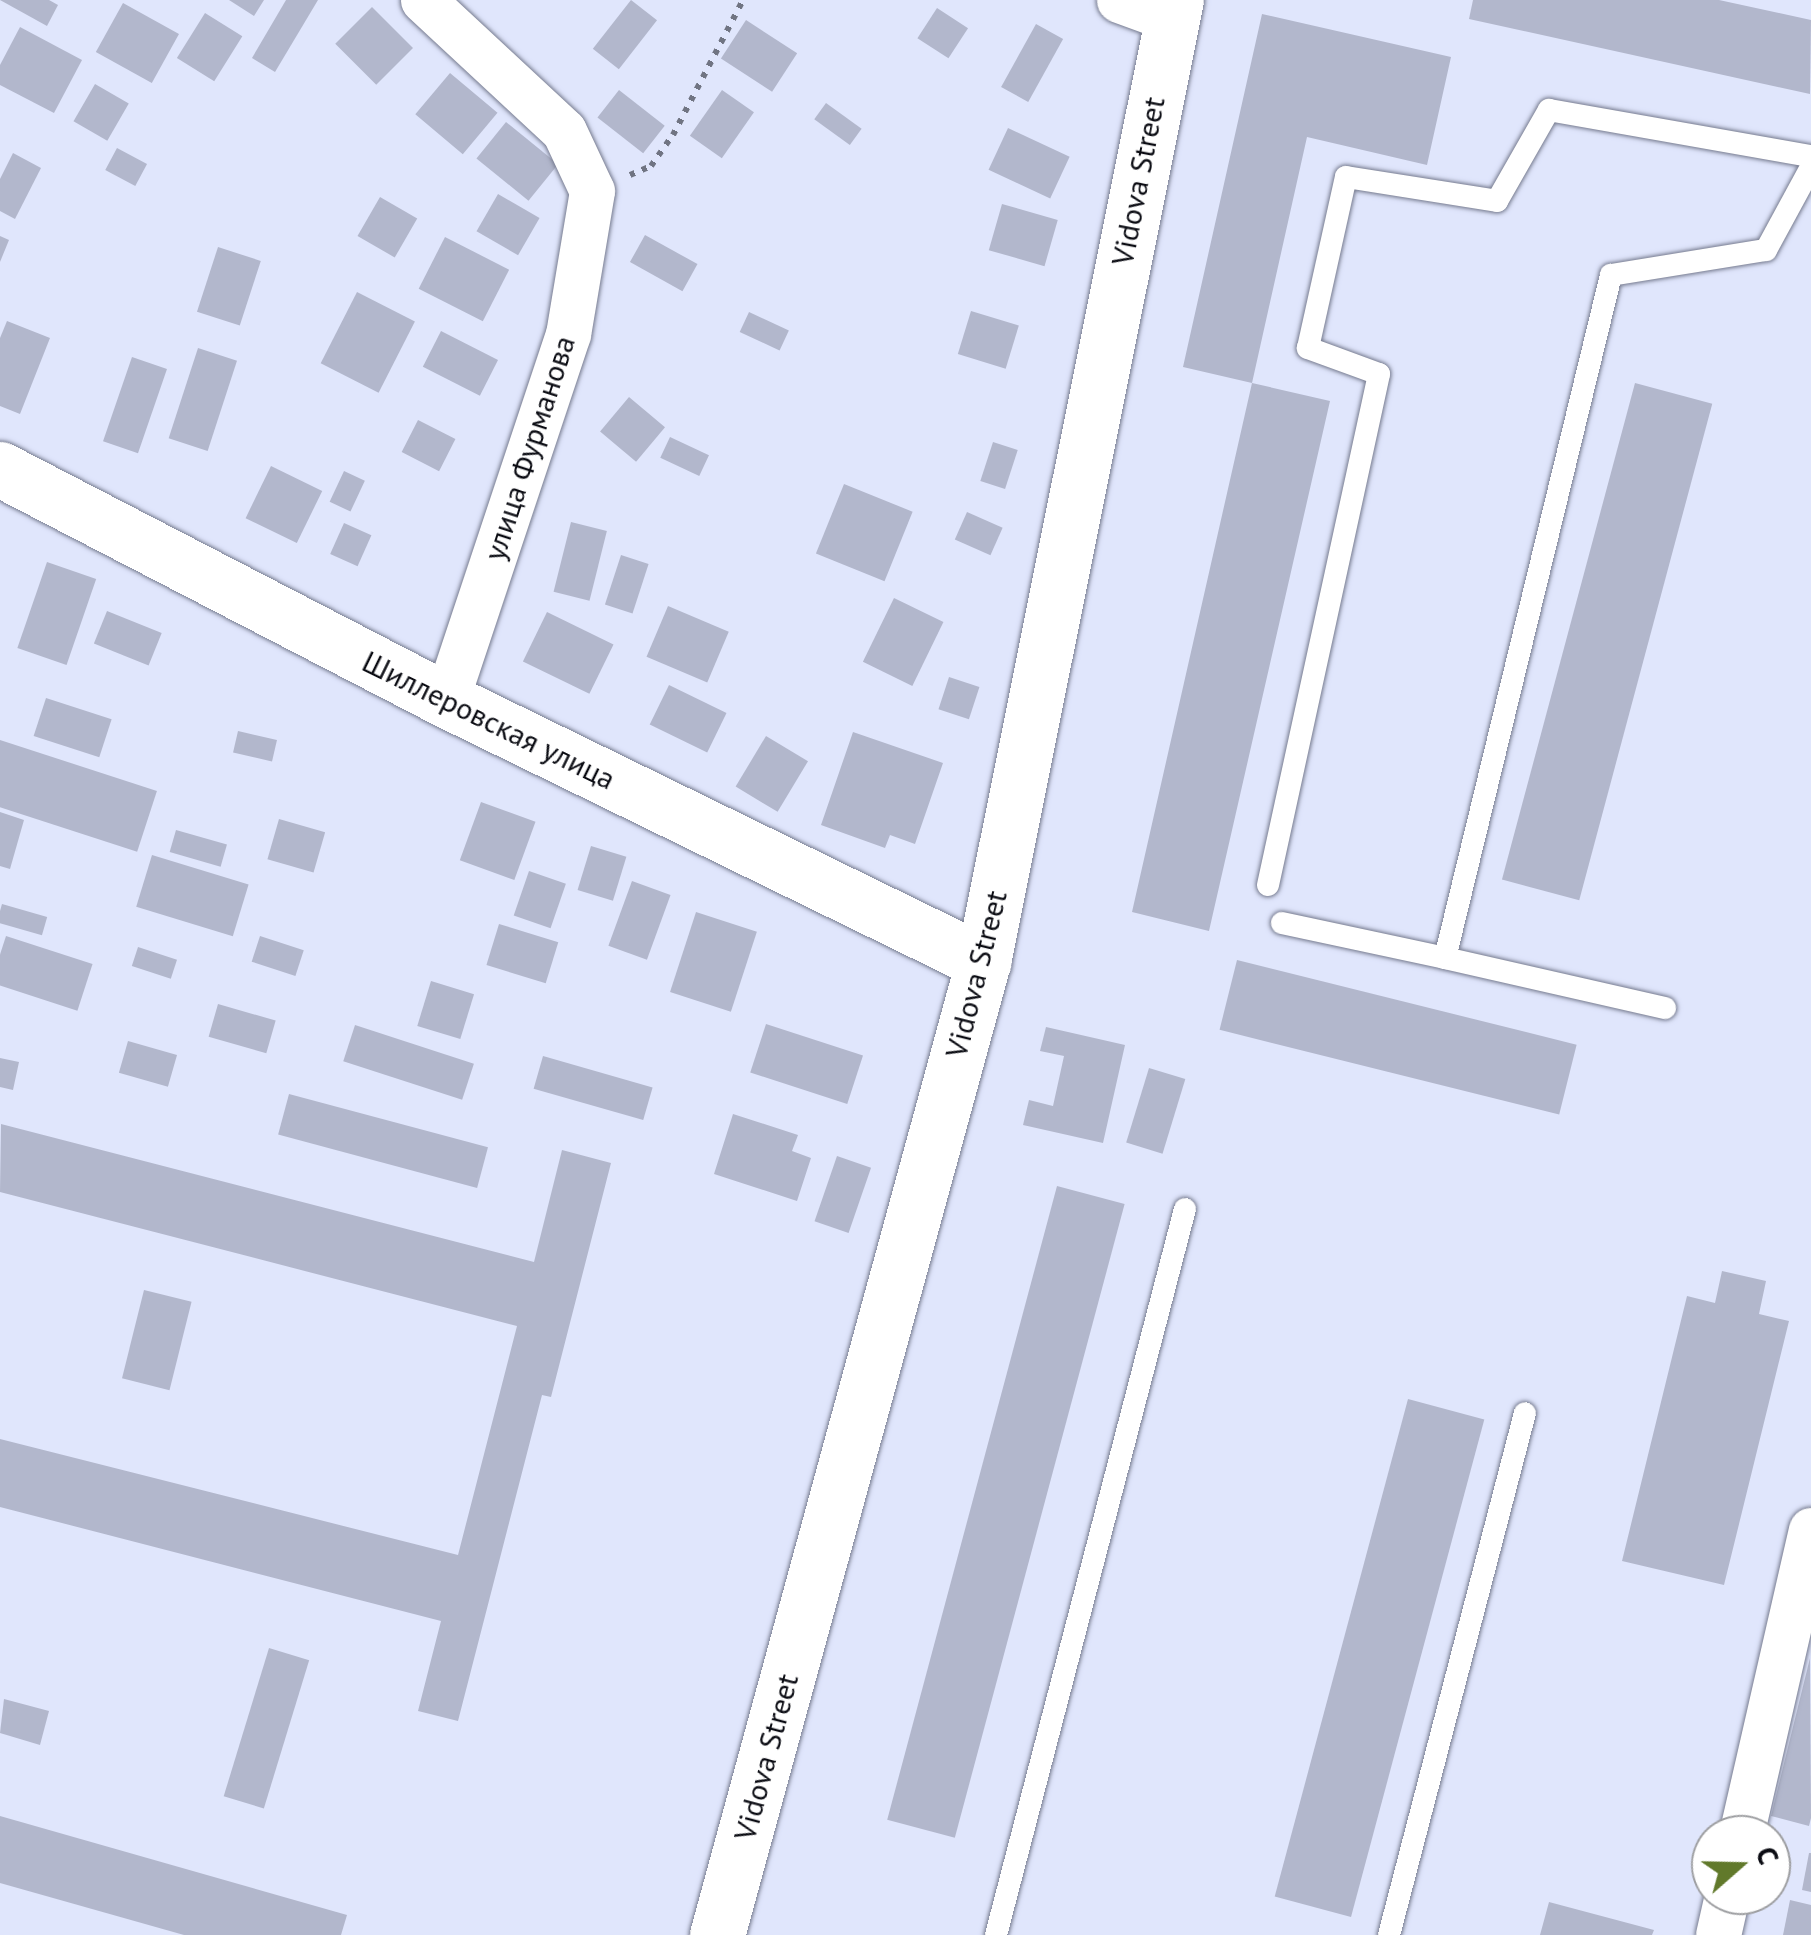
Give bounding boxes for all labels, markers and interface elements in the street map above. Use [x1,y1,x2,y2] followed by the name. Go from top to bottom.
[1104,94,1172,268] street label: Vidova Street
[476,331,582,565] street label: улица Фурманова
[357,643,621,797] street label: Шиллеровская улица
[938,887,1014,1061] street label: Vidova Street
[726,1670,806,1844] street label: Vidova Street
[1691,1815,1791,1915] north arrow
[1748,1842,1788,1869] text: С

